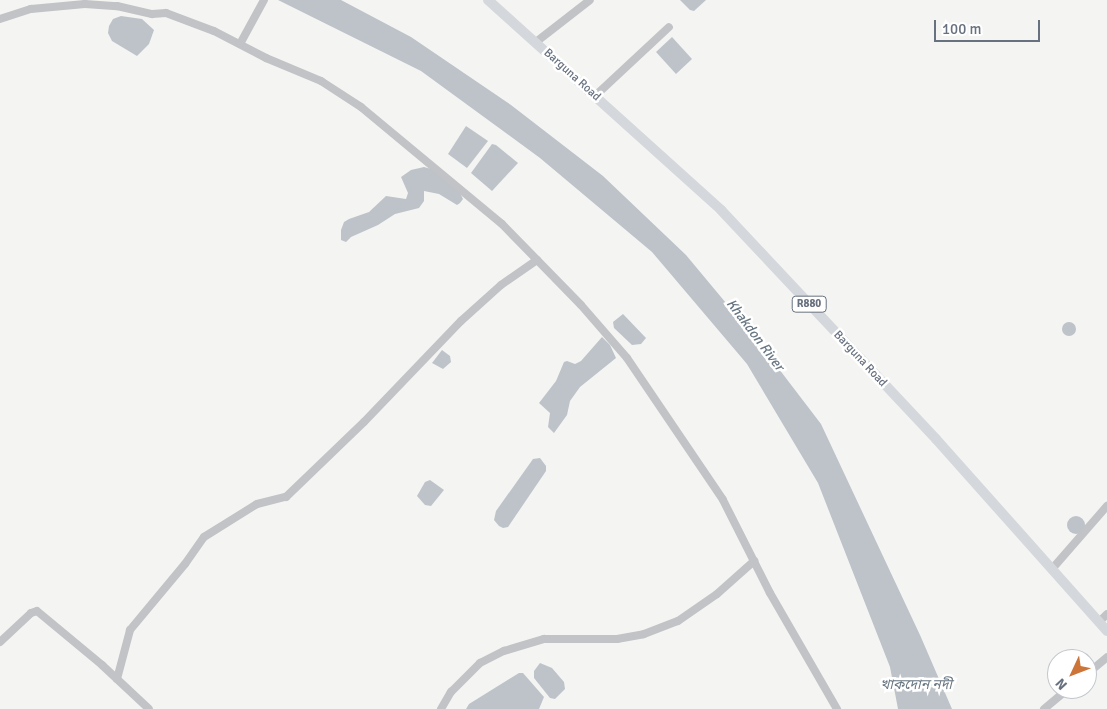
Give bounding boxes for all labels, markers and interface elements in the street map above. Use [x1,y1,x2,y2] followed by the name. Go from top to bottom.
[937,10,1043,42] scale bar
[942,20,982,38] text: 100 m
[541,46,603,104] street label: Barguna Road
[722,296,788,374] water label: Khakdon River
[792,296,826,312] road number: R880
[830,328,890,390] street label: Barguna Road
[1047,649,1097,699] north arrow
[1052,675,1071,693] text: N
[880,677,952,693] water label: খাকদোন নদী

